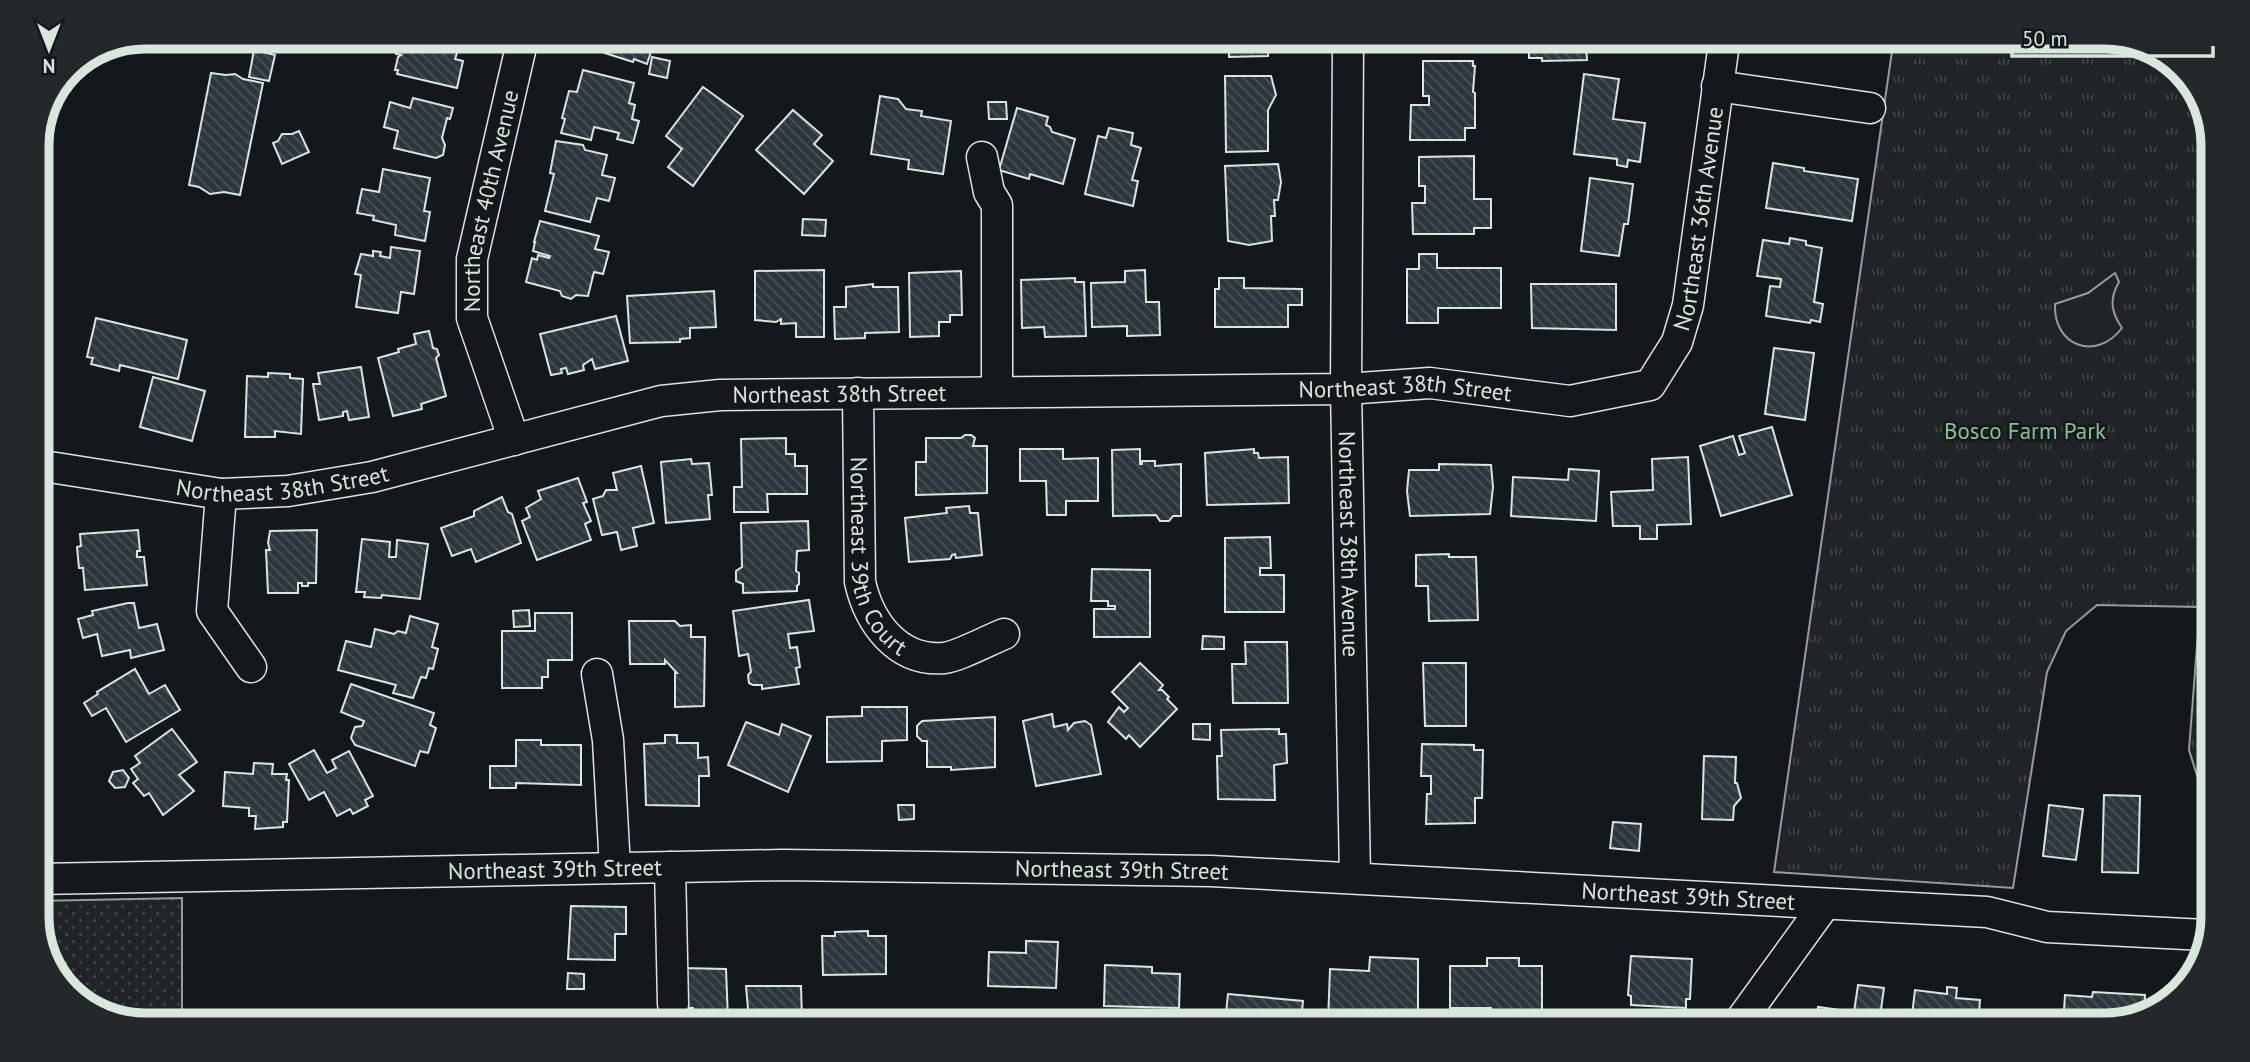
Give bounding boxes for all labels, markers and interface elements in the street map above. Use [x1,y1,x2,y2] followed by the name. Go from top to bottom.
[14,14,84,84] north arrow
[2012,14,2213,58] scale bar
[2022,25,2068,52] text: 50 m
[43,54,55,78] text: N
[457,87,525,312] street label: Northeast 40th Avenue
[1666,105,1729,334] street label: Northeast 36th Avenue
[1298,368,1514,407] street label: Northeast 38th Street
[732,378,947,409] street label: Northeast 38th Street
[1944,416,2106,445] park label: Bosco Farm Park
[1333,431,1366,657] street label: Northeast 38th Avenue
[845,457,913,662] street label: Northeast 39th Court
[174,458,392,508] street label: Northeast 38th Street
[448,852,662,885] street label: Northeast 39th Street
[1015,853,1230,886] street label: Northeast 39th Street
[1581,876,1796,916] street label: Northeast 39th Street

